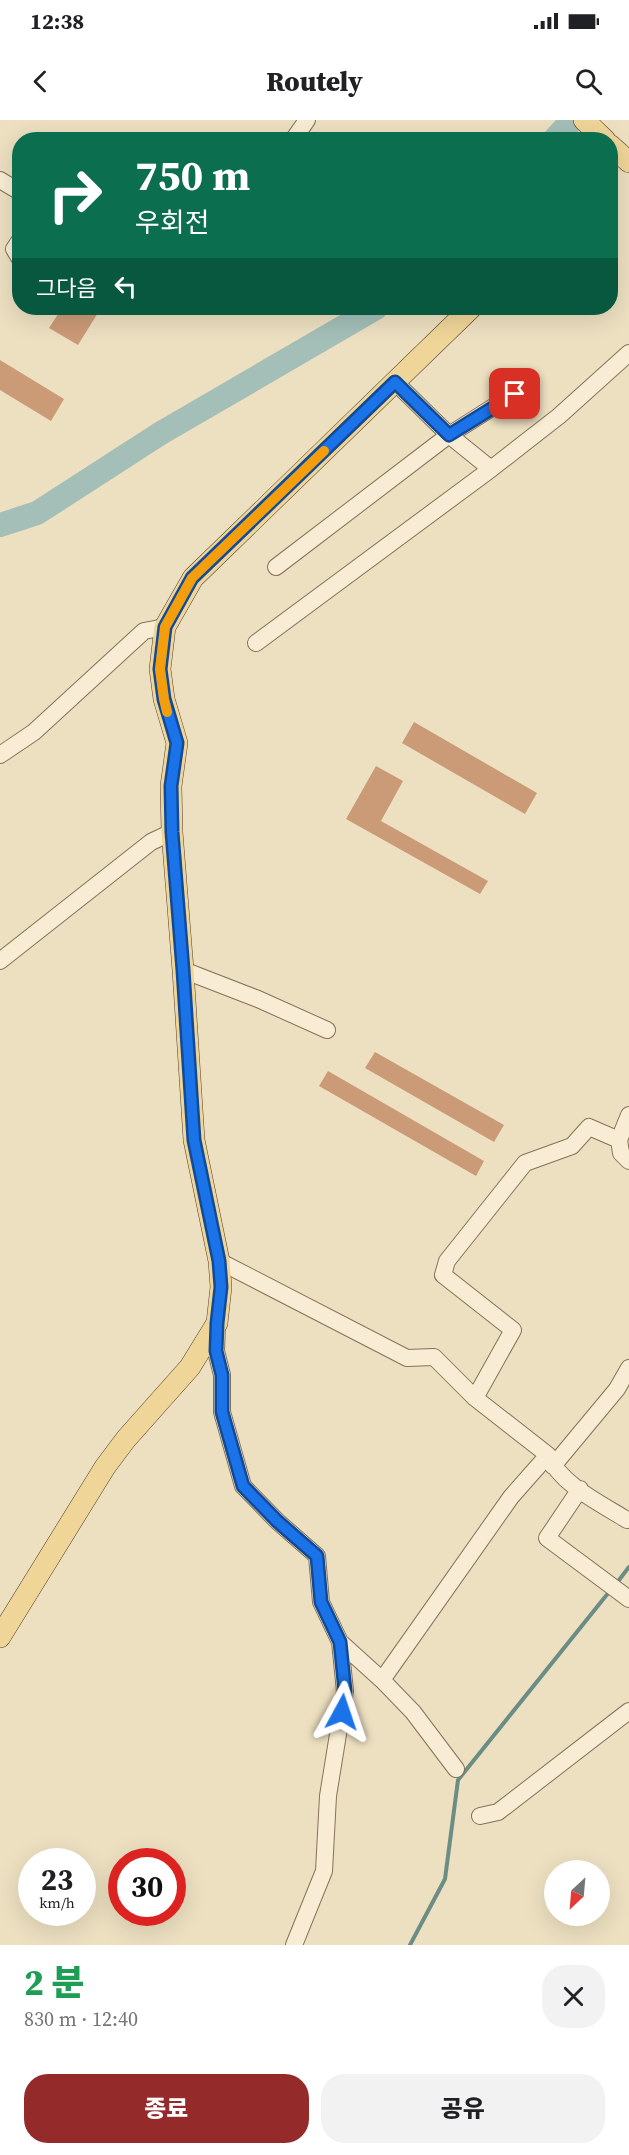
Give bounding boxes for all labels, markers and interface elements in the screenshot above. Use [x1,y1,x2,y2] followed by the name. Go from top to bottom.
[30,6,84,36] text: 12:38
[266,63,363,100] text: Routely
[24,65,57,98] icon: back
[572,65,605,98] icon: search
[135,146,250,204] text: 750 m
[36,156,114,234] icon: right
[135,204,210,241] text: 우회전
[109,270,142,303] icon: left
[36,273,97,303] text: 그다음
[489,368,540,419] pin
[498,377,531,410] icon: arrive
[310,1680,374,1744] position arrow
[108,1848,186,1926] speed limit sign: 30
[41,1859,73,1900] text: 23
[544,1860,610,1926] north arrow
[544,1860,610,1926] map controls
[39,1892,75,1913] text: km/h
[24,1958,85,2007] text: 2 분
[542,1965,605,2028] button: close
[24,2005,138,2033] text: 830 m · 12:40
[24,2074,309,2143] button: 종료
[321,2074,605,2143] button: 공유

